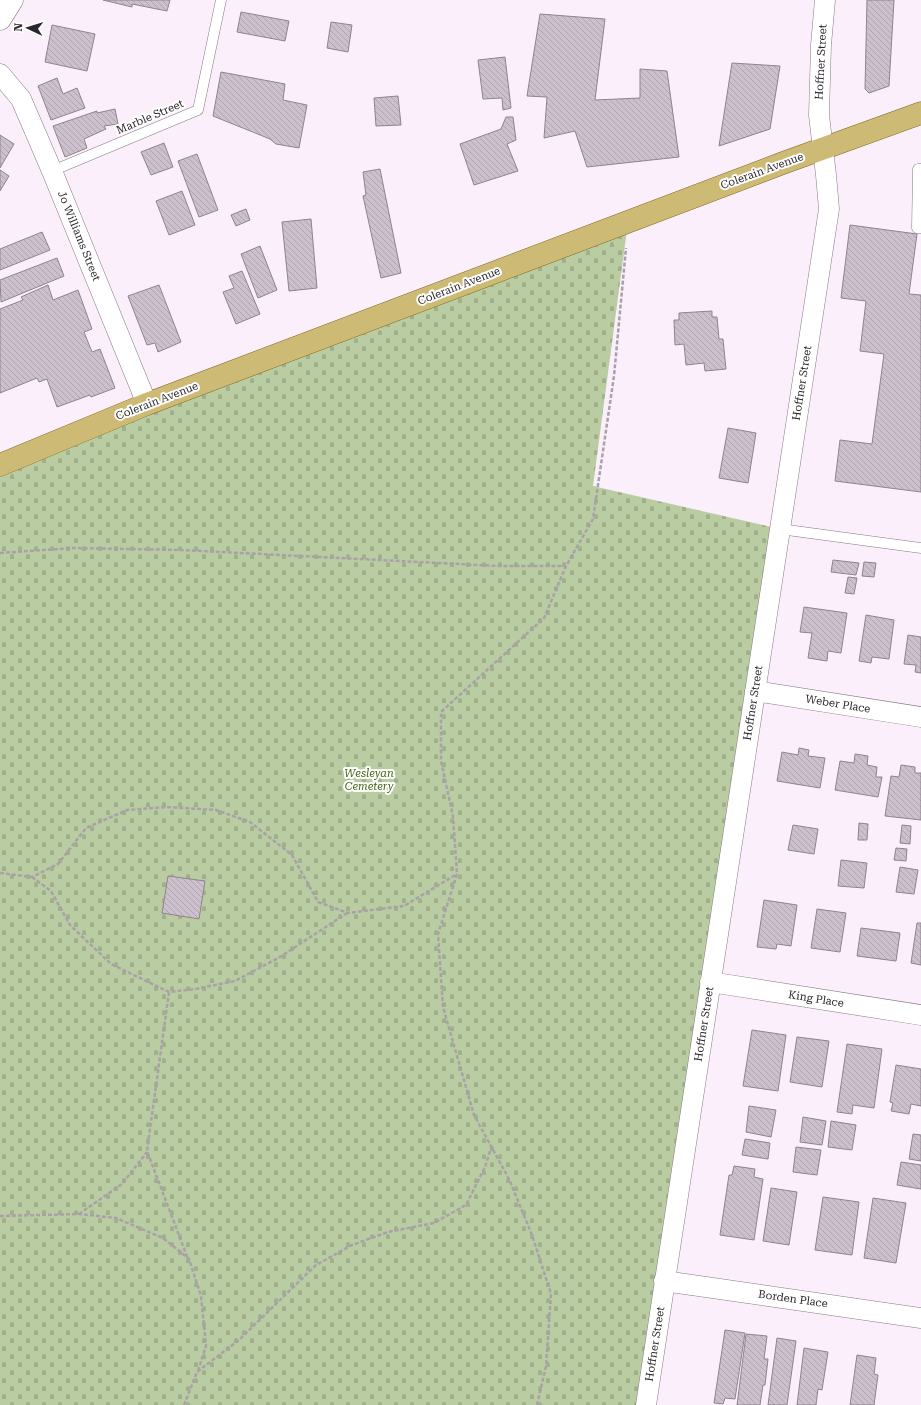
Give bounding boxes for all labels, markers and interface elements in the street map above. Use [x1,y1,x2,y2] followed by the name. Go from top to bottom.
[8,8,48,48] north arrow
[12,22,25,32] text: N
[813,24,829,100] street label: Hoffner Street
[114,97,186,137] street label: Marble Street
[719,150,805,192] street label: Colerain Avenue
[55,189,103,283] street label: Jo Williams Street
[416,264,502,308] street label: Colerain Avenue
[790,345,814,421] street label: Hoffner Street
[114,379,200,423] street label: Colerain Avenue
[741,665,765,741] street label: Hoffner Street
[805,692,871,716] street label: Weber Place
[344,767,394,793] park label: Wesleyan Cemetery
[692,986,716,1062] street label: Hoffner Street
[787,988,845,1010] street label: King Place
[757,1288,829,1310] street label: Borden Place
[643,1306,667,1382] street label: Hoffner Street

